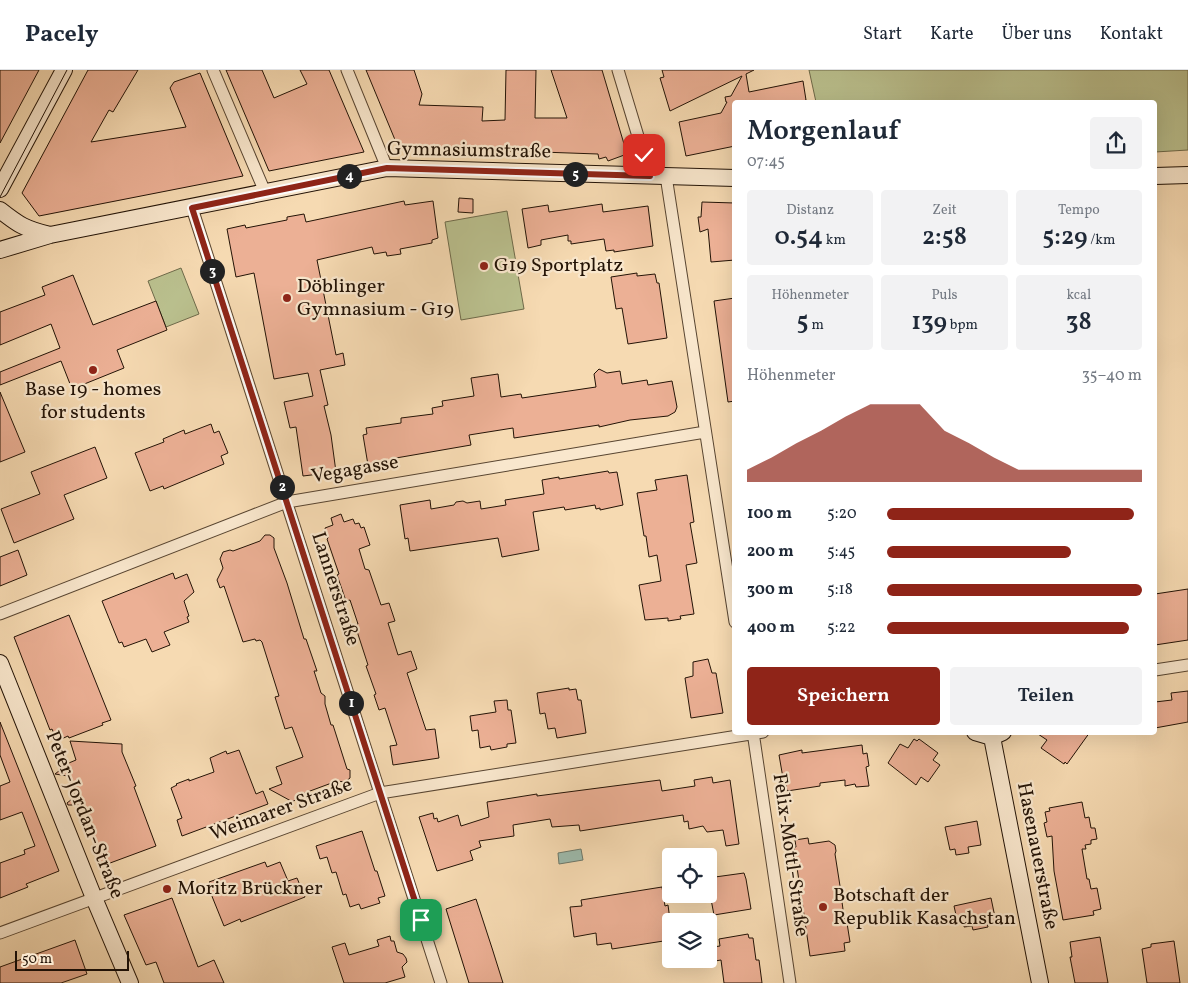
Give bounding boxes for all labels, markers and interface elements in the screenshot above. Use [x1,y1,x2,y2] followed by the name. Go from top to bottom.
[25,18,99,52] text: Pacely
[863,22,902,47] text: Start
[930,22,974,47] text: Karte
[1002,22,1072,47] text: Über uns
[1100,22,1163,47] text: Kontakt
[747,112,899,151] text: Morgenlauf
[1090,117,1142,169] button: share
[623,134,665,176] pin
[387,136,551,166] street label: Gymnasiumstraße
[630,141,658,169] icon: check
[747,151,785,173] text: 07:45
[562,162,588,186] pin: 5
[336,164,362,188] pin: 4
[572,165,579,184] text: 5
[345,167,354,186] text: 4
[786,201,834,220] text: Distanz
[932,201,957,220] text: Zeit
[1058,201,1100,220] text: Tempo
[774,220,823,255] text: 0.54
[922,220,967,255] text: 2:58
[1042,220,1087,255] text: 5:29
[823,231,846,250] text: km
[1087,231,1115,250] text: /km
[494,252,623,280] place label: G19 Sportplatz
[200,258,224,284] pin: 3
[478,260,490,272] marker: G19 Sportplatz
[209,262,216,281] text: 3
[297,273,454,324] place label: Döblinger Gymnasium - G19
[771,286,849,305] text: Höhenmeter
[931,286,958,305] text: Puls
[1066,286,1091,305] text: kcal
[281,292,293,304] marker: Döblinger Gymnasium - G19
[797,305,809,340] text: 5
[911,305,947,340] text: 139
[1066,305,1092,340] text: 38
[809,316,824,335] text: m
[947,316,978,335] text: bpm
[87,364,99,376] marker: Base 19 - homes for students
[747,365,836,387] text: Höhenmeter
[1082,365,1142,387] text: 35–40 m
[25,376,161,427] place label: Base 19 - homes for students
[309,449,401,491] street label: Vegagasse
[270,474,294,500] pin: 2
[279,478,286,497] text: 2
[747,503,792,525] text: 100 m
[827,503,857,525] text: 5:20
[303,528,367,650] street label: Lannerstraße
[747,541,794,563] text: 200 m
[827,541,855,563] text: 5:45
[747,579,793,601] text: 300 m
[827,579,853,601] text: 5:18
[747,617,795,639] text: 400 m
[827,617,856,639] text: 5:22
[747,667,940,725] button: Speichern
[950,667,1142,725] button: Teilen
[338,690,364,716] pin: 1
[349,694,354,713] text: 1
[38,727,130,903] street label: Peter-Jordan-Straße
[206,771,356,849] street label: Weimarer Straße
[765,772,815,938] street label: Felix-Mottl-Straße
[1009,780,1065,932] street label: Hasenauerstraße
[662,848,717,968] map controls
[662,848,717,903] button: locate
[177,875,323,903] place label: Moritz Brückner
[833,882,1016,933] place label: Botschaft der Republik Kasachstan
[161,883,173,895] marker: Moritz Brückner
[400,899,442,941] pin
[817,901,829,913] marker: Botschaft der Republik Kasachstan
[407,906,435,934] icon: arrive
[662,913,717,968] button: layers
[15,948,129,971] scale bar
[22,950,52,969] text: 50 m

